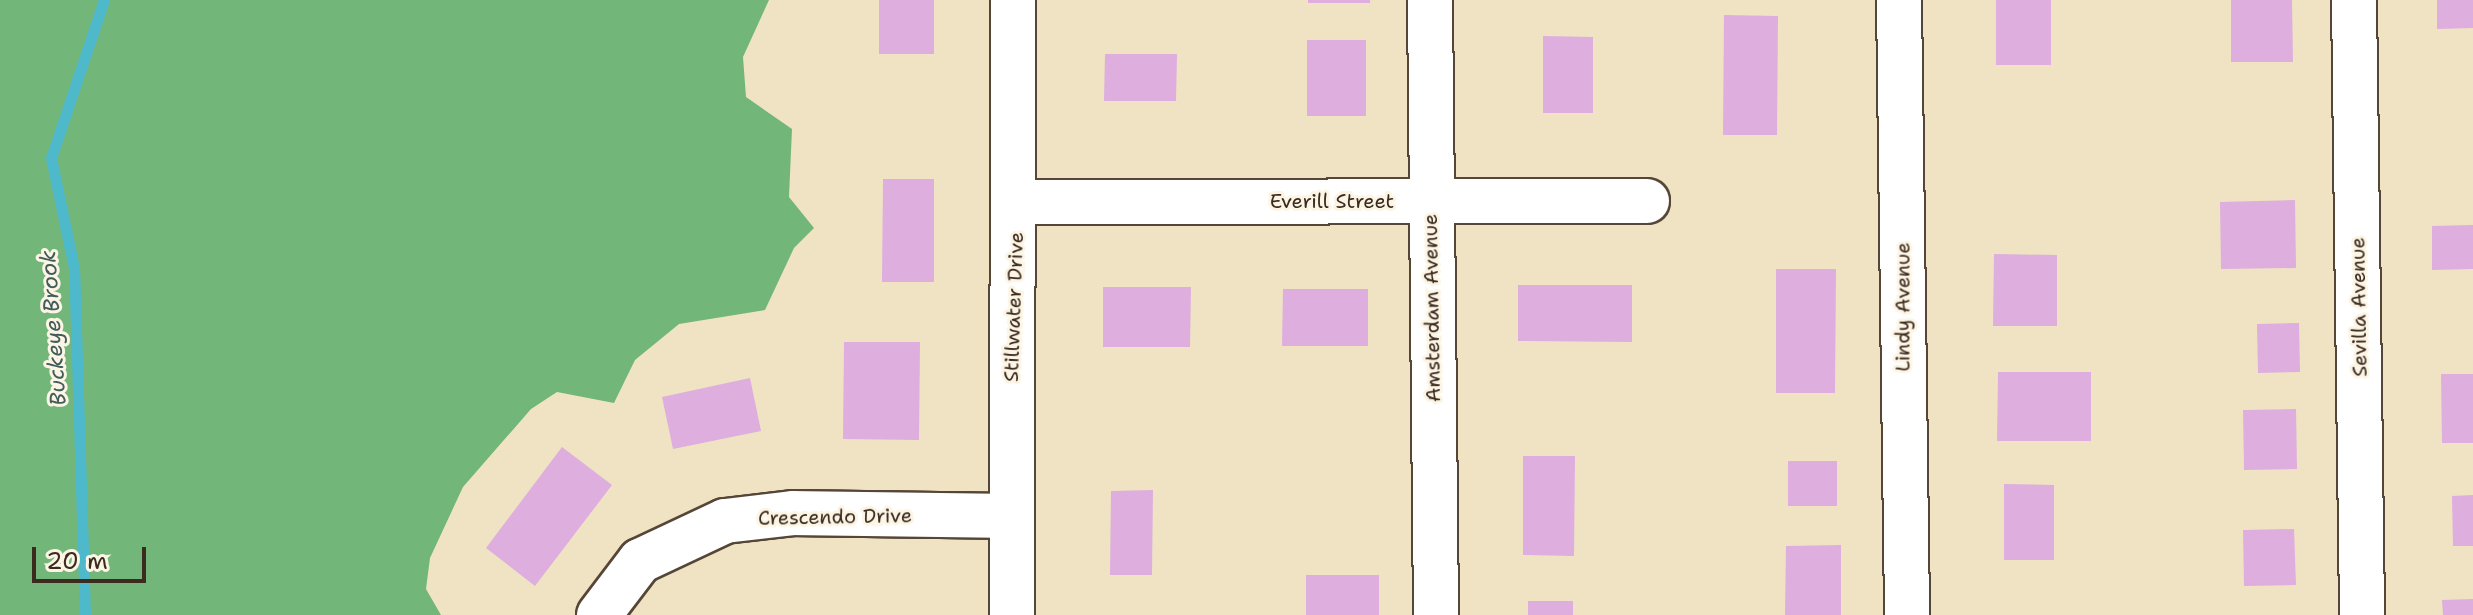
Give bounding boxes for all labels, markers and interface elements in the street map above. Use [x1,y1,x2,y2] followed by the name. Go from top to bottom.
[1270,189,1394,213] street label: Everill Street
[1418,214,1446,402] street label: Amsterdam Avenue
[999,232,1029,382] street label: Stillwater Drive
[2346,237,2372,377] street label: Sevilla Avenue
[1891,242,1915,372] street label: Lindy Avenue
[34,249,72,407] water label: Buckeye Brook
[758,504,912,530] street label: Crescendo Drive
[36,531,150,581] scale bar
[46,545,108,577] text: 20 m

